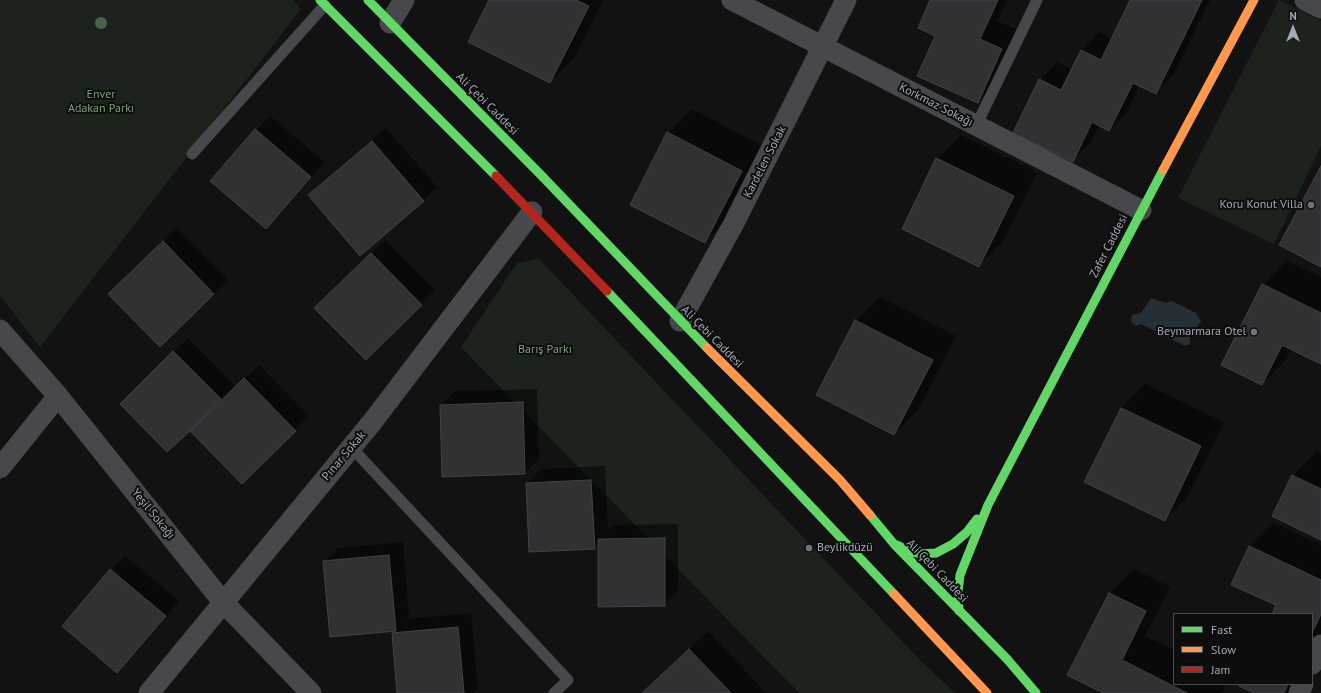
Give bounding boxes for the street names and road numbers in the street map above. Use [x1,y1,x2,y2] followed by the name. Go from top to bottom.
[453,70,521,138] street label: Ali Çebi Caddesi
[896,80,976,130] street label: Korkmaz Sokağı
[741,123,789,201] street label: Kardelen Sokak
[1087,212,1131,280] street label: Zafer Caddesi
[678,303,746,371] street label: Ali Çebi Caddesi
[319,428,369,484] street label: Pınar Sokak
[128,486,178,542] street label: Yeşil Sokağı
[903,536,971,606] street label: Ali Çebi Caddesi

